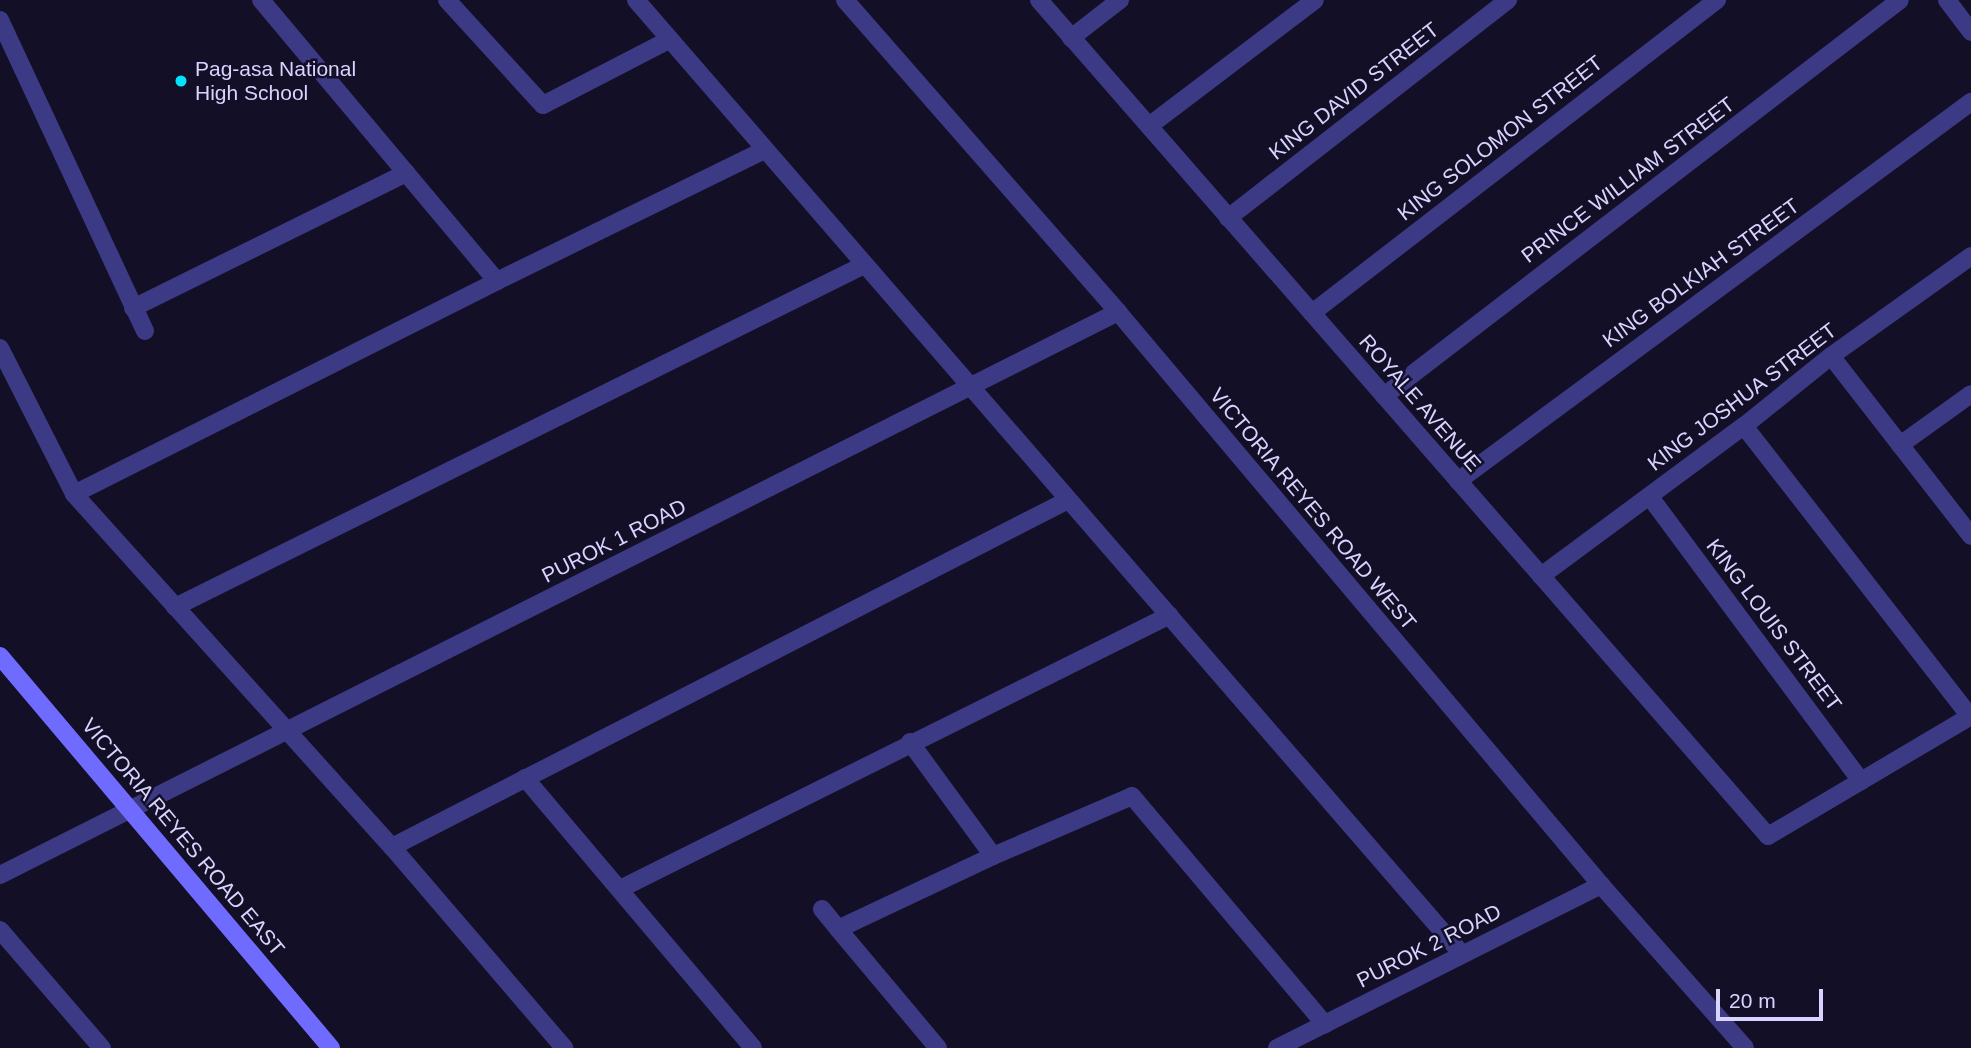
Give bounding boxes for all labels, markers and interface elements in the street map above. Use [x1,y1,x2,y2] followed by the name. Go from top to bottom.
[1264,17,1444,165] street label: KING DAVID STREET
[1392,50,1608,226] street label: KING SOLOMON STREET
[195,56,356,106] place label: Pag-asa National High School
[173,73,189,89] marker: Pag-asa National High School
[1517,92,1739,268] street label: PRINCE WILLIAM STREET
[1598,193,1804,353] street label: KING BOLKIAH STREET
[1642,317,1842,477] street label: KING JOSHUA STREET
[1353,329,1487,477] street label: ROYALE AVENUE
[1204,383,1422,635] street label: VICTORIA REYES ROAD WEST
[538,494,690,588] street label: PUROK 1 ROAD
[1701,534,1847,716] street label: KING LOUIS STREET
[76,713,290,961] street label: VICTORIA REYES ROAD EAST
[1353,899,1505,993] street label: PUROK 2 ROAD
[1719,974,1826,1018] scale bar
[1729,989,1776,1012] text: 20 m

